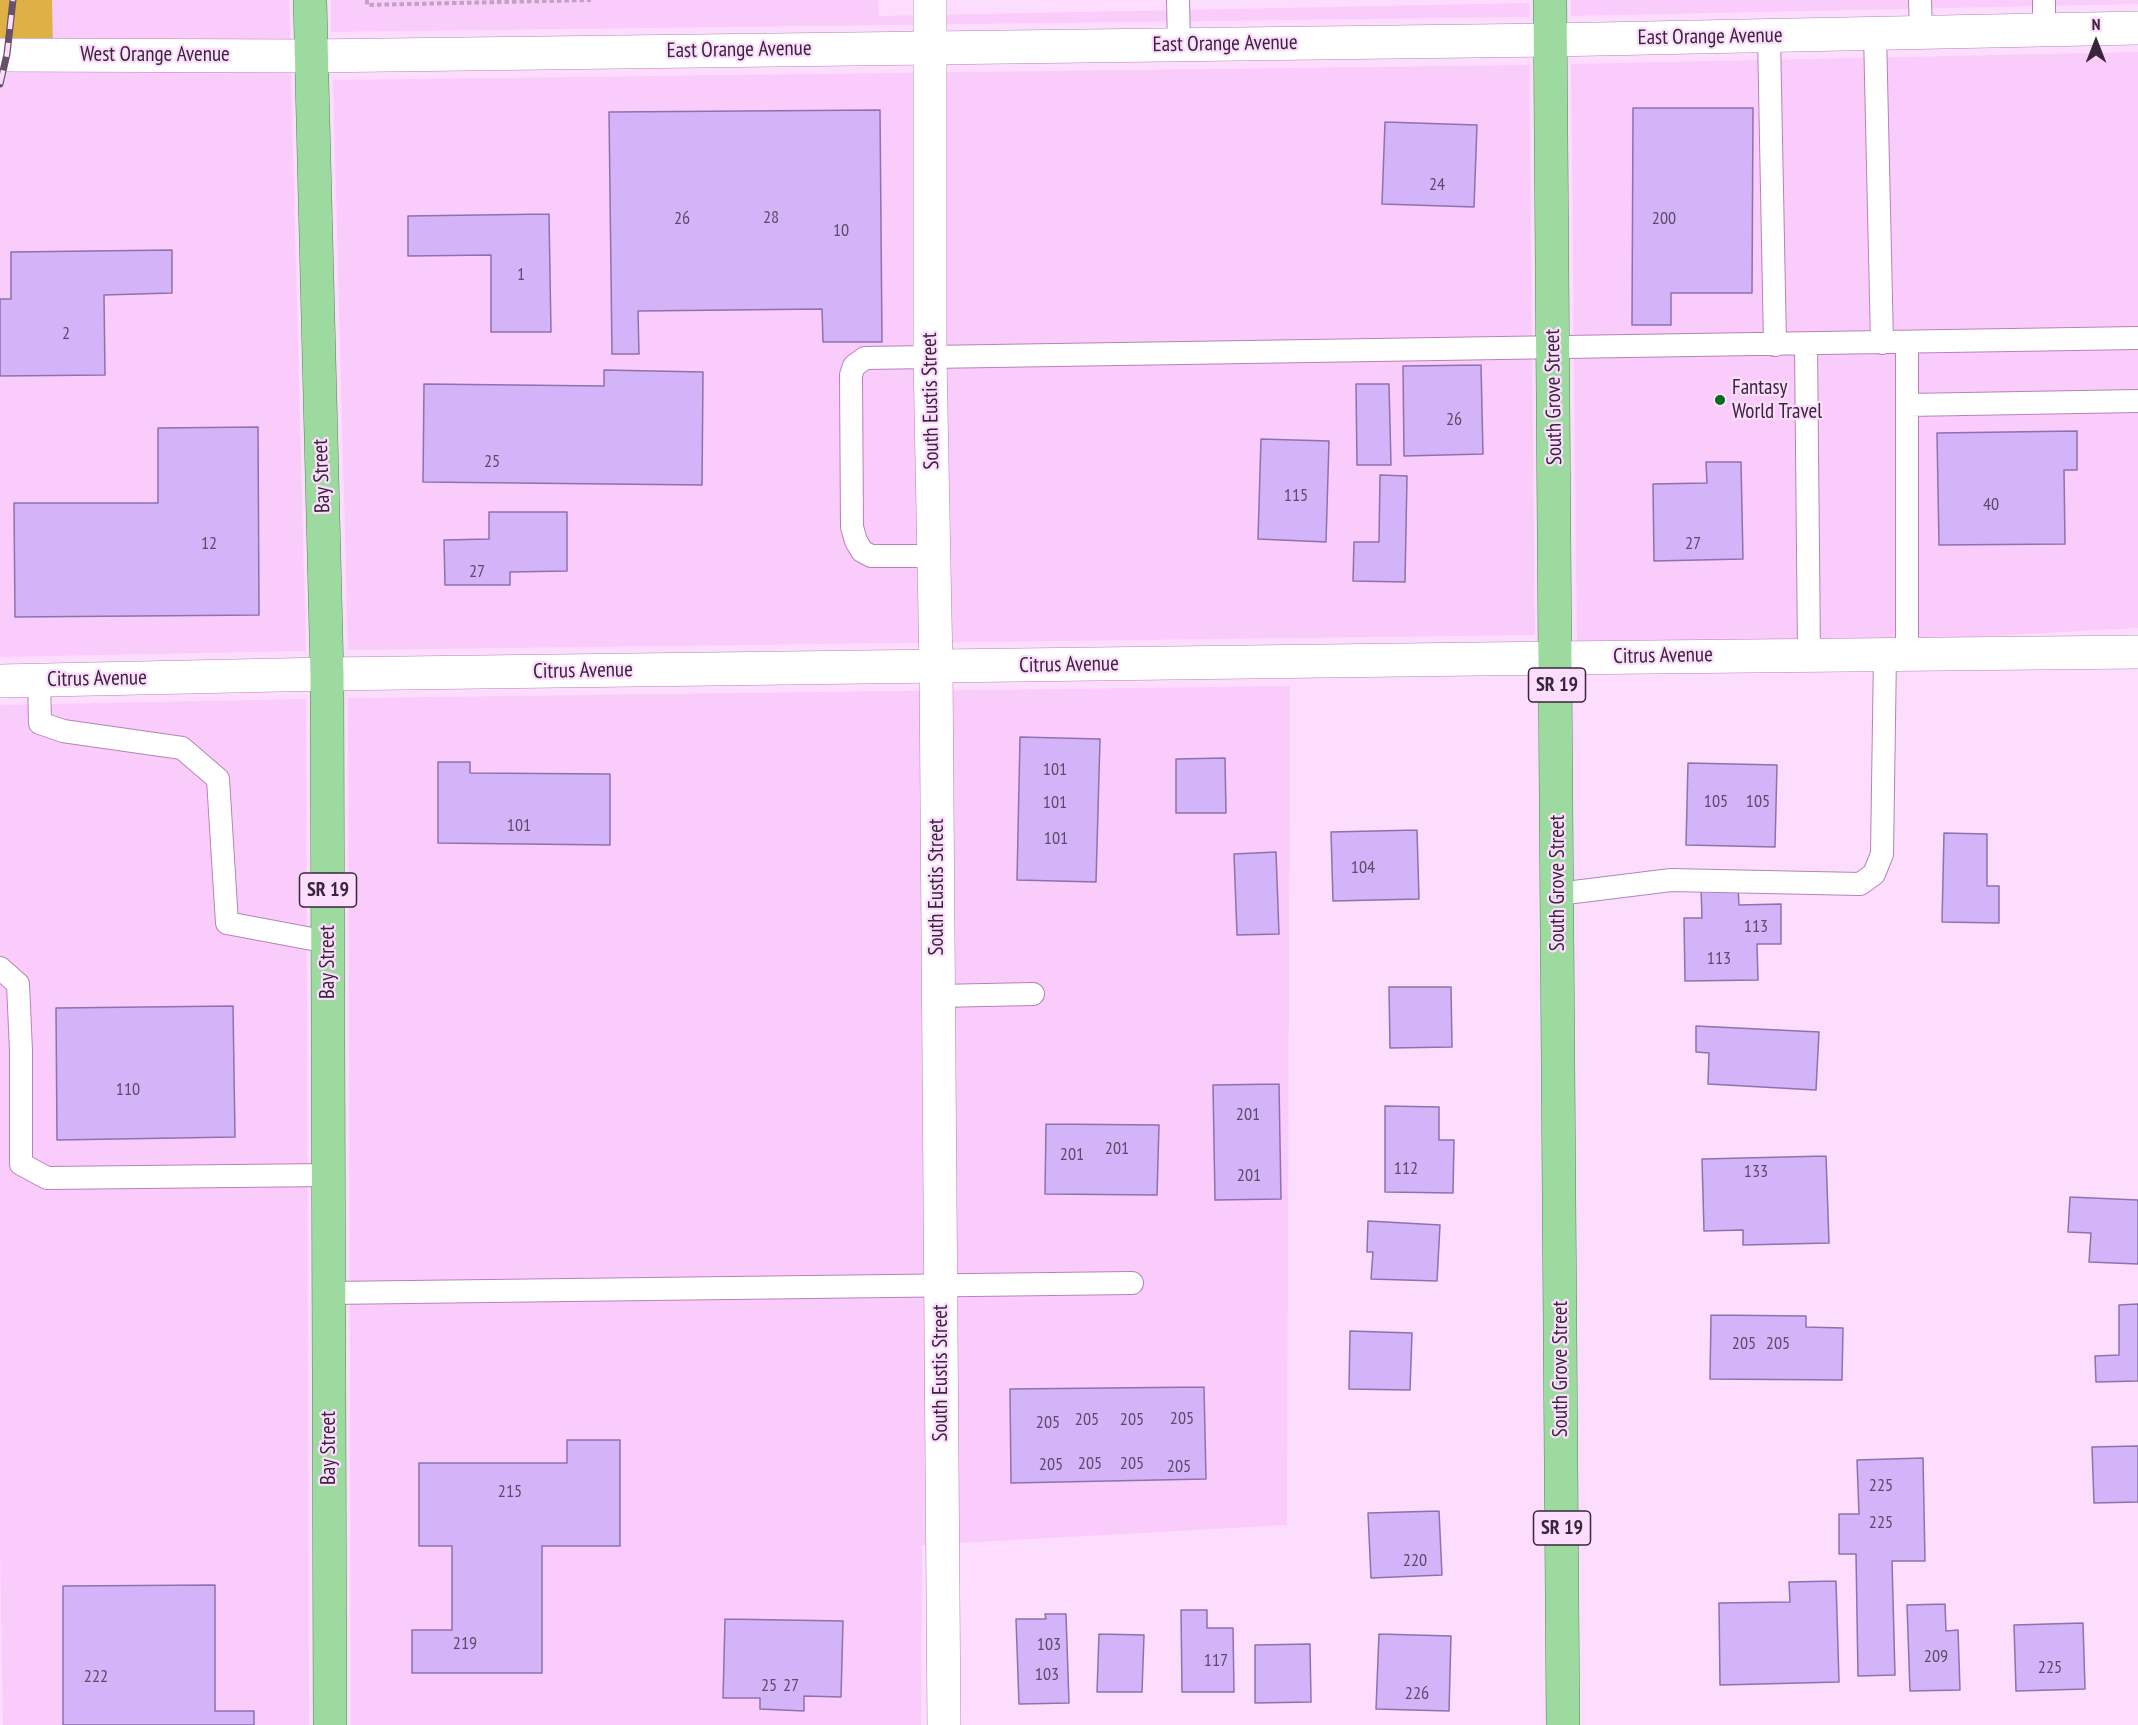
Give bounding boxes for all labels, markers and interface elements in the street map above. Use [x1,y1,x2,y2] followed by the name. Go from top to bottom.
[2066,12,2126,72] north arrow
[2092,14,2100,34] text: N
[1637,23,1783,51] street label: East Orange Avenue
[1152,30,1298,58] street label: East Orange Avenue
[666,36,812,64] street label: East Orange Avenue
[80,42,230,68] street label: West Orange Avenue
[1429,174,1445,196] house number: 24
[763,207,779,229] house number: 28
[674,208,690,230] house number: 26
[1652,208,1676,230] house number: 200
[833,220,849,242] house number: 10
[517,264,525,286] house number: 1
[62,323,70,345] house number: 2
[1540,329,1568,465] street label: South Grove Street
[917,332,945,470] street label: South Eustis Street
[1732,375,1822,425] place label: Fantasy World Travel
[1713,393,1727,407] marker: Fantasy World Travel
[1446,409,1462,431] house number: 26
[308,439,336,513] street label: Bay Street
[484,451,500,473] house number: 25
[1284,485,1308,507] house number: 115
[1983,494,1999,516] house number: 40
[201,533,217,555] house number: 12
[1685,533,1701,555] house number: 27
[469,561,485,583] house number: 27
[1613,643,1713,669] street label: Citrus Avenue
[1019,652,1119,678] street label: Citrus Avenue
[533,658,633,684] street label: Citrus Avenue
[47,666,147,692] street label: Citrus Avenue
[1528,668,1586,702] road number: SR 19
[1043,759,1067,781] house number: 101
[1704,791,1728,813] house number: 105
[1746,791,1770,813] house number: 105
[1043,792,1067,814] house number: 101
[507,815,531,837] house number: 101
[1545,815,1571,951] street label: South Grove Street
[924,818,950,956] street label: South Eustis Street
[1044,828,1068,850] house number: 101
[1351,857,1375,879] house number: 104
[300,873,356,907] road number: SR 19
[1744,916,1768,938] house number: 113
[315,925,341,999] street label: Bay Street
[1707,948,1731,970] house number: 113
[116,1079,140,1101] house number: 110
[1236,1104,1260,1126] house number: 201
[1105,1138,1129,1160] house number: 201
[1060,1144,1084,1166] house number: 201
[1394,1158,1418,1180] house number: 112
[1744,1161,1768,1183] house number: 133
[1237,1165,1261,1187] house number: 201
[1548,1301,1574,1437] street label: South Grove Street
[928,1304,954,1442] street label: South Eustis Street
[1732,1333,1756,1355] house number: 205
[1766,1333,1790,1355] house number: 205
[1170,1408,1194,1430] house number: 205
[1075,1409,1099,1431] house number: 205
[1120,1409,1144,1431] house number: 205
[316,1411,342,1485] street label: Bay Street
[1036,1412,1060,1434] house number: 205
[1078,1453,1102,1475] house number: 205
[1120,1453,1144,1475] house number: 205
[1039,1454,1063,1476] house number: 205
[1167,1456,1191,1478] house number: 205
[1869,1475,1893,1497] house number: 225
[498,1481,522,1503] house number: 215
[1534,1511,1590,1545] road number: SR 19
[1869,1512,1893,1534] house number: 225
[1403,1550,1427,1572] house number: 220
[453,1633,477,1655] house number: 219
[1037,1634,1061,1656] house number: 103
[1924,1646,1948,1668] house number: 209
[1204,1650,1228,1672] house number: 117
[2038,1657,2062,1679] house number: 225
[1035,1664,1059,1686] house number: 103
[84,1666,108,1688] house number: 222
[761,1675,777,1697] house number: 25
[783,1675,799,1697] house number: 27
[1405,1683,1429,1705] house number: 226

